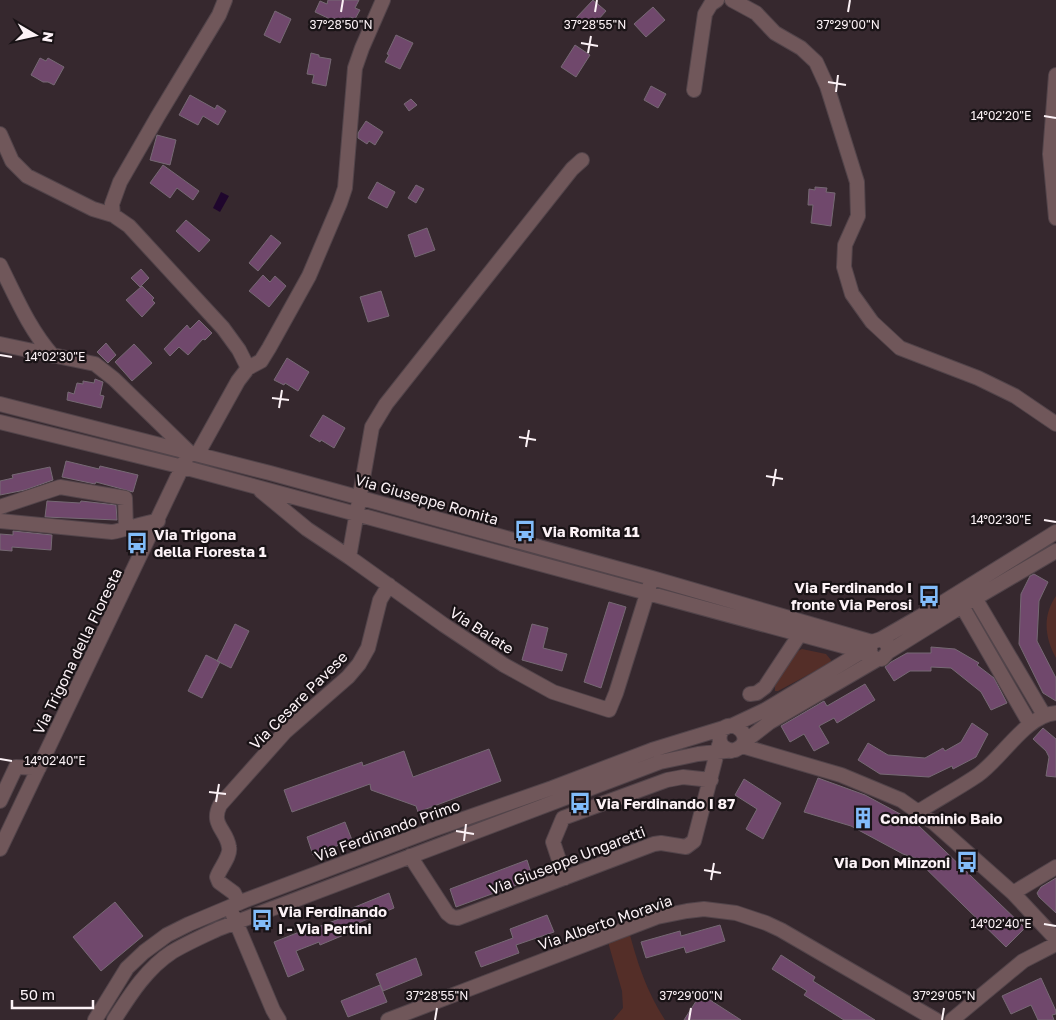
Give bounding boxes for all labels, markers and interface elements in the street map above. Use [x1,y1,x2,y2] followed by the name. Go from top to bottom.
[10,10,60,60] north arrow
[309,17,373,32] text: 37°28'50"N
[564,17,626,32] text: 37°28'55"N
[816,17,880,32] text: 37°29'00"N
[39,31,58,44] text: N
[971,108,1031,123] text: 14°02'20"E
[25,349,85,364] text: 14°02'30"E
[353,470,501,528] street label: Via Giuseppe Romita
[971,512,1031,527] text: 14°02'30"E
[512,518,538,544] bus stop icon: Via Romita 11
[542,522,640,540] place label: Via Romita 11
[154,525,267,560] place label: Via Trigona della Floresta 1
[124,530,150,556] bus stop icon: Via Trigona della Floresta 1
[29,565,125,737] street label: Via Trigona della Floresta
[791,578,912,613] place label: Via Ferdinando I fronte Via Perosi
[916,583,942,609] bus stop icon: Via Ferdinando I fronte Via Perosi
[447,603,518,657] street label: Via Balate
[245,647,351,753] street label: Via Cesare Pavese
[24,753,86,768] text: 14°02'40"E
[567,790,593,816] bus stop icon: Via Ferdinando I 87
[596,794,735,812] place label: Via Ferdinando I 87
[312,795,462,865] street label: Via Ferdinando Primo
[850,805,876,831] building icon: Condominio Baio
[880,809,1003,827] place label: Condominio Baio
[486,822,648,898] street label: Via Giuseppe Ungaretti
[954,849,980,875] bus stop icon: Via Don Minzoni
[834,853,950,871] place label: Via Don Minzoni
[536,891,674,953] street label: Via Alberto Moravia
[278,902,387,937] place label: Via Ferdinando I - Via Pertini
[249,907,275,933] bus stop icon: Via Ferdinando I - Via Pertini
[970,916,1032,931] text: 14°02'40"E
[12,978,94,1010] scale bar
[20,985,55,1003] text: 50 m
[406,988,468,1003] text: 37°28'55"N
[659,988,723,1003] text: 37°29'00"N
[912,988,976,1003] text: 37°29'05"N

